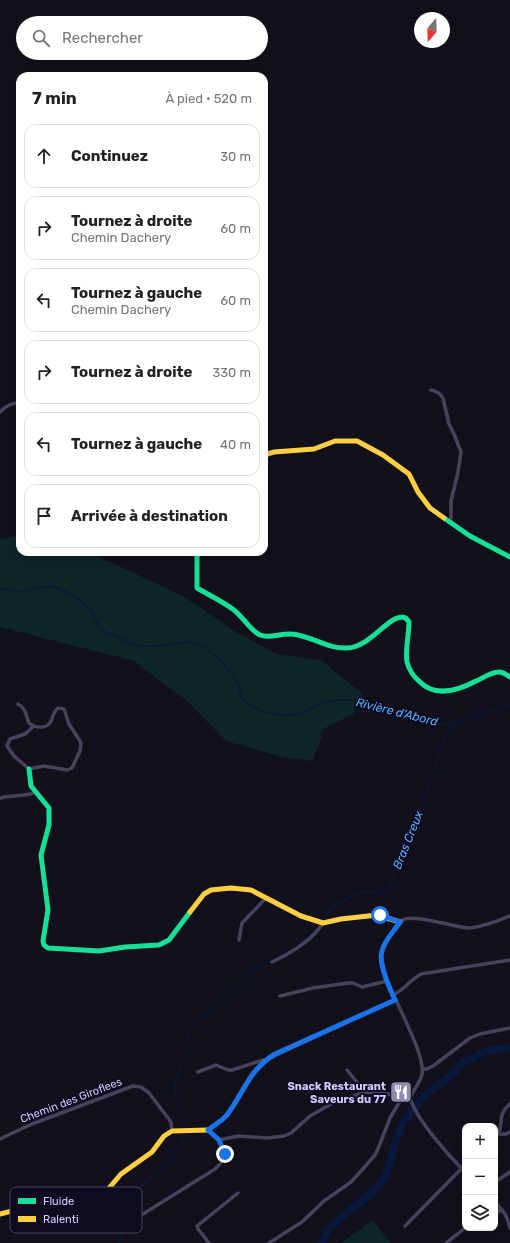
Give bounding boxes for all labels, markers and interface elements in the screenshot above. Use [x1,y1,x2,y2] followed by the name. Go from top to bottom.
[414,12,450,48] north arrow
[16,16,268,60] search box
[30,27,52,49] icon: search
[62,29,143,47] text: Rechercher
[32,88,77,108] text: 7 min
[166,91,252,106] text: À pied · 520 m
[33,145,55,167] icon: ahead
[71,147,148,165] text: Continuez
[220,149,251,164] text: 30 m
[71,212,192,230] text: Tournez à droite
[33,217,55,239] icon: right
[220,221,251,236] text: 60 m
[71,230,171,245] text: Chemin Dachery
[71,284,202,302] text: Tournez à gauche
[33,289,55,311] icon: left
[220,293,251,308] text: 60 m
[71,302,171,317] text: Chemin Dachery
[33,361,55,383] icon: right
[71,363,192,381] text: Tournez à droite
[212,365,251,380] text: 330 m
[33,433,55,455] icon: left
[71,435,202,453] text: Tournez à gauche
[220,437,251,452] text: 40 m
[33,505,55,527] icon: arrive
[71,507,228,525] text: Arrivée à destination
[355,695,440,729] water label: Rivière d'Abord
[390,808,426,871] water label: Bras Creux
[371,906,389,924] route start
[18,1075,124,1126] street label: Chemin des Giroflees
[388,1079,414,1105] restaurant icon: Snack Restaurant Saveurs du 77
[288,1080,387,1106] place label: Snack Restaurant Saveurs du 77
[462,1123,498,1231] map controls
[462,1123,498,1159] button: +
[216,1145,234,1163] route end
[462,1159,498,1195] button: −
[10,1187,142,1233] legend
[43,1195,74,1208] text: Fluide
[462,1195,498,1231] button: layers
[43,1213,79,1226] text: Ralenti

